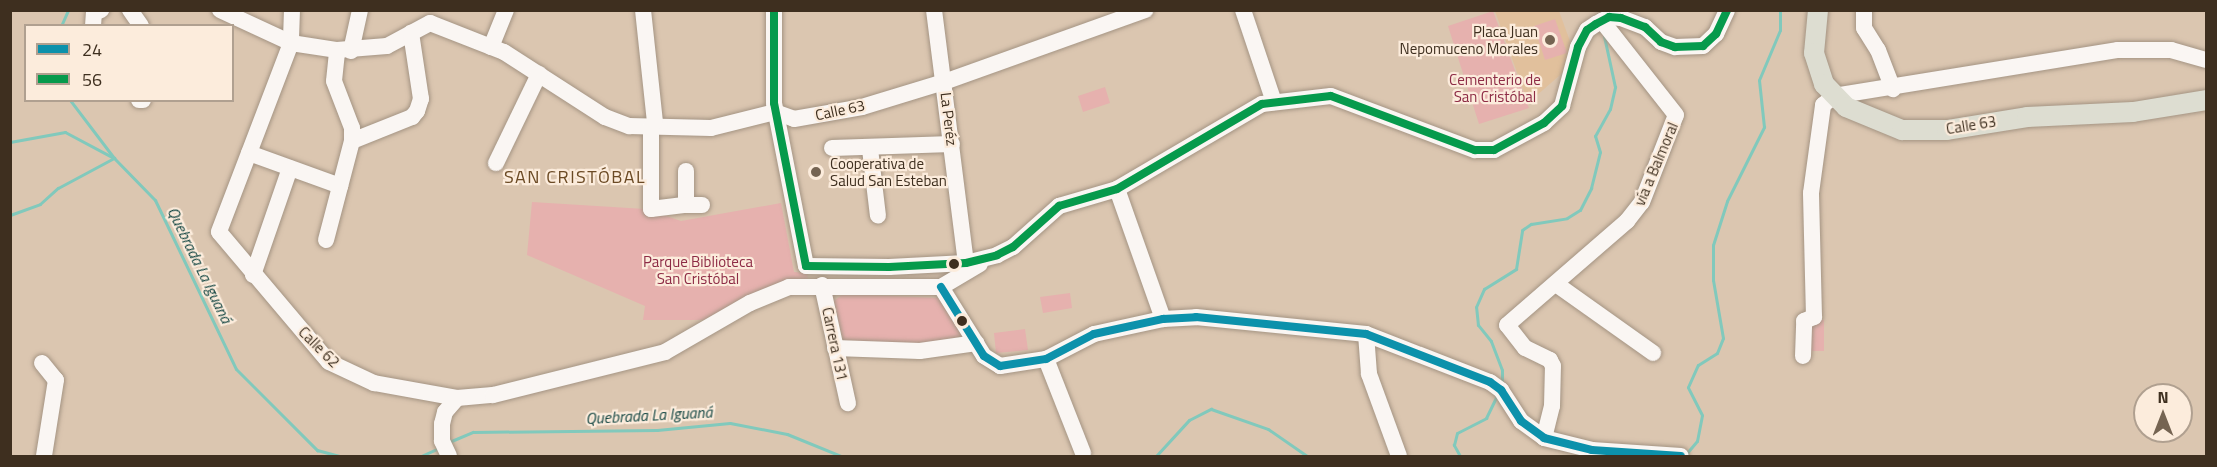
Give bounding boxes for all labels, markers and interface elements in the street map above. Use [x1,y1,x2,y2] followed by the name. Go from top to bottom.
[1400,22,1538,57] place label: Placa Juan Nepomuceno Morales
[24,24,234,102] legend
[1543,33,1557,47] marker: Placa Juan Nepomuceno Morales
[82,36,102,63] text: 24
[82,66,102,93] text: 56
[1449,70,1541,105] park label: Cementerio de San Cristóbal
[937,91,961,147] street label: La Peréz
[814,96,866,124] street label: Calle 63
[1945,112,1997,138] street label: Calle 63
[1630,120,1682,208] street label: vía a Balmoral
[830,154,947,189] place label: Cooperativa de Salud San Esteban
[807,163,825,181] marker: Cooperativa de Salud San Esteban
[504,166,646,188] district label: SAN CRISTÓBAL
[164,204,236,326] water label: Quebrada La Iguaná
[643,252,753,287] park label: Parque Biblioteca San Cristóbal
[948,258,960,270] unlabelled marker
[818,306,852,382] street label: Carrera 131
[956,315,968,327] unlabelled marker
[295,323,343,371] street label: Calle 62
[2133,383,2193,443] north arrow
[2157,385,2169,409] text: N
[585,402,713,428] water label: Quebrada La Iguaná

